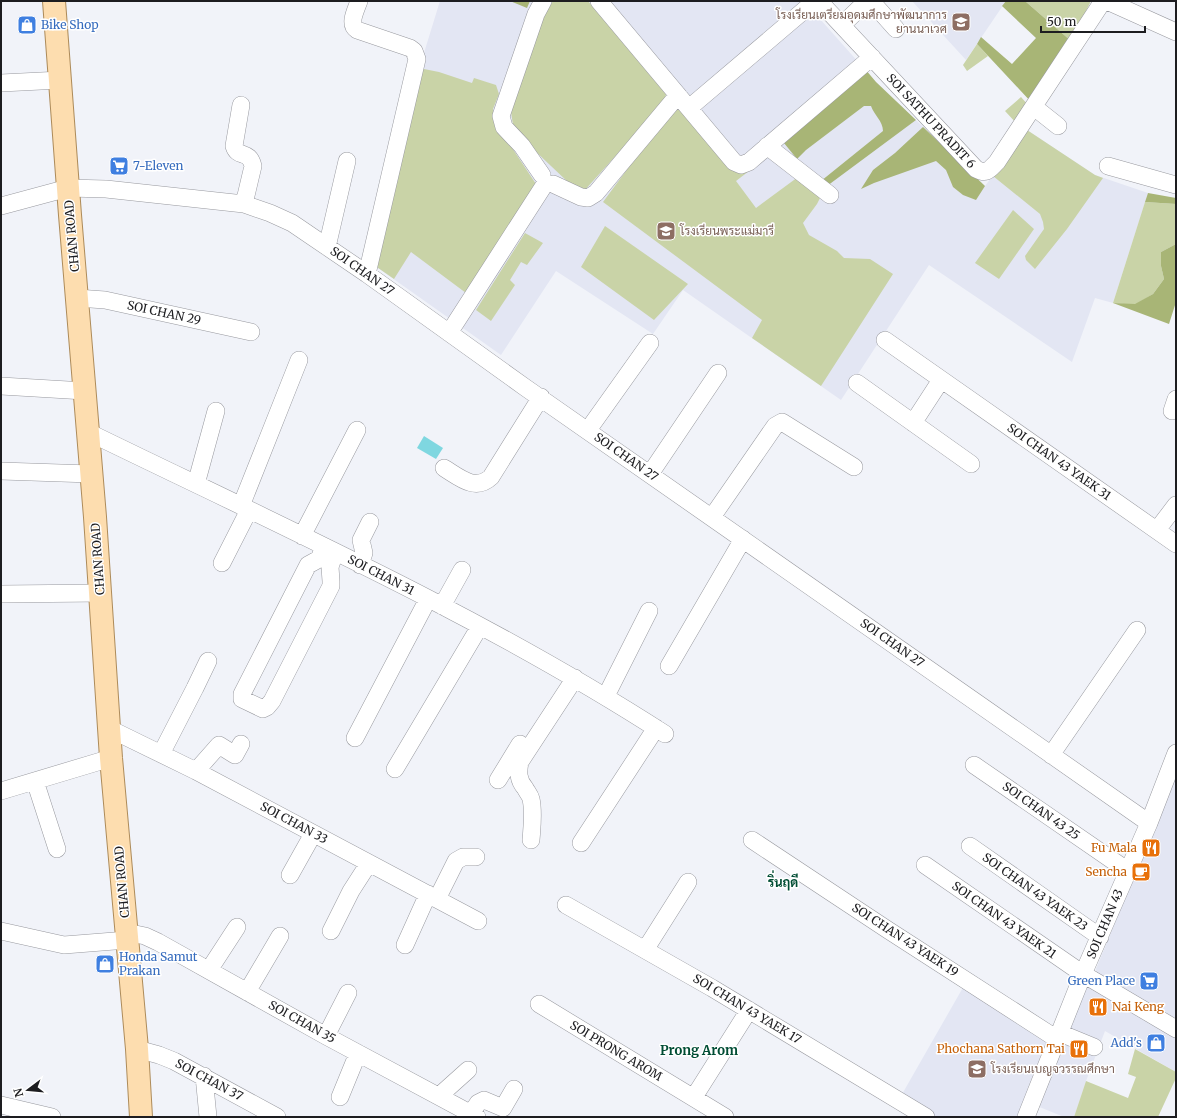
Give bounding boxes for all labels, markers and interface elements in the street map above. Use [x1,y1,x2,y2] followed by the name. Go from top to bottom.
[775,7,947,36] place label: โรงเรียนเตรียมอุดมศึกษาพัฒนาการ ยานนาเวศ
[1041,8,1145,34] scale bar
[950,11,972,33] school or university icon: โรงเรียนเตรียมอุดมศึกษาพัฒนาการ ยานนาเวศ
[16,14,38,36] shop icon: Bike Shop
[1047,14,1076,29] text: 50 m
[41,17,99,32] place label: Bike Shop
[884,70,979,171] street label: SOI SATHU PRADIT 6
[108,155,130,177] supermarket icon: 7-Eleven
[133,158,183,173] place label: 7-Eleven
[61,199,82,273] street label: CHAN ROAD
[655,220,677,242] school or university icon: โรงเรียนพระแม่มารี
[679,223,774,238] place label: โรงเรียนพระแม่มารี
[327,243,397,298] street label: SOI CHAN 27
[126,297,202,328] street label: SOI CHAN 29
[1004,420,1115,503] street label: SOI CHAN 43 YAEK 31
[591,429,661,484] street label: SOI CHAN 27
[88,523,108,596] street label: CHAN ROAD
[345,551,418,598] street label: SOI CHAN 31
[857,615,927,670] street label: SOI CHAN 27
[1000,778,1083,843] street label: SOI CHAN 43 25
[258,799,331,847] street label: SOI CHAN 33
[1140,837,1162,859] restaurant icon: Fu Mala
[1091,840,1138,855] place label: Fu Mala
[111,845,132,919] street label: CHAN ROAD
[980,850,1091,934] street label: SOI CHAN 43 YAEK 23
[1130,861,1152,883] cafe icon: Sencha
[1085,864,1128,879] place label: Sencha
[766,870,798,891] district label: ริ่นฤดี
[949,878,1060,962] street label: SOI CHAN 43 YAEK 21
[1083,887,1126,961] street label: SOI CHAN 43
[849,900,961,980] street label: SOI CHAN 43 YAEK 19
[119,949,198,978] place label: Honda Samut Prakan
[94,953,116,975] shop icon: Honda Samut Prakan
[691,970,804,1047] street label: SOI CHAN 43 YAEK 17
[1138,970,1160,992] supermarket icon: Green Place
[1068,973,1135,988] place label: Green Place
[1087,996,1109,1018] restaurant icon: Nai Keng
[266,997,338,1046] street label: SOI CHAN 35
[1112,999,1165,1014] place label: Nai Keng
[567,1017,665,1084] street label: SOI PRONG AROM
[1145,1032,1167,1054] shop icon: Add's
[1110,1035,1142,1050] place label: Add's
[1068,1038,1090,1060] restaurant icon: Phochana Sathorn Tai
[937,1041,1065,1056] place label: Phochana Sathorn Tai
[660,1042,738,1059] district label: Prong Arom
[173,1055,246,1104] street label: SOI CHAN 37
[966,1058,988,1080] school or university icon: โรงเรียนเบญจวรรณศึกษา
[990,1061,1115,1076] place label: โรงเรียนเบญจวรรณศึกษา
[8,1070,48,1110] north arrow
[10,1086,26,1099] text: N

